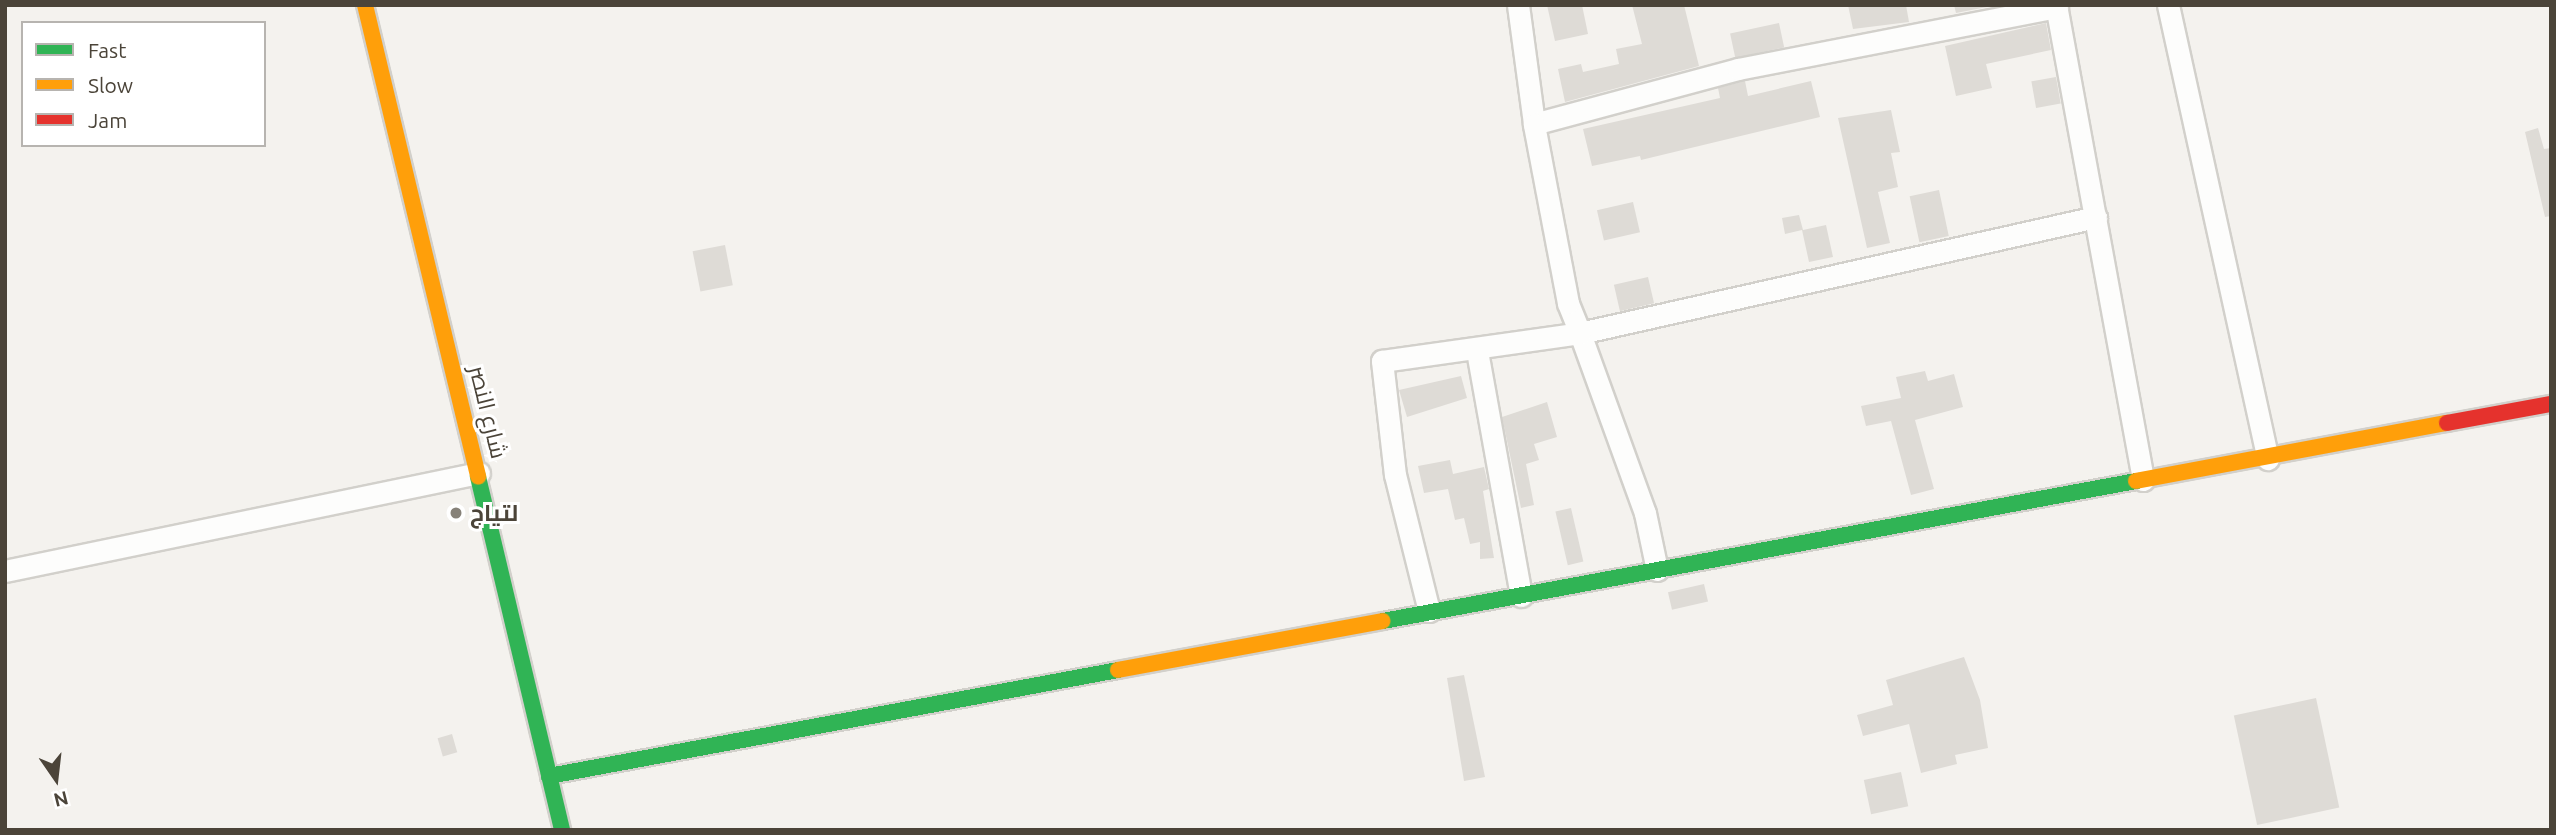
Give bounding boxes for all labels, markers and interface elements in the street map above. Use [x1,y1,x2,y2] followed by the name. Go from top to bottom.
[21,21,266,147] legend
[88,38,126,62] text: Fast
[88,73,133,97] text: Slow
[88,108,127,132] text: Jam
[463,363,513,461] street label: شارع النصر
[470,499,518,527] place label: لتياج
[448,505,464,521] marker: لتياج
[21,744,91,814] north arrow
[52,787,71,812] text: N

